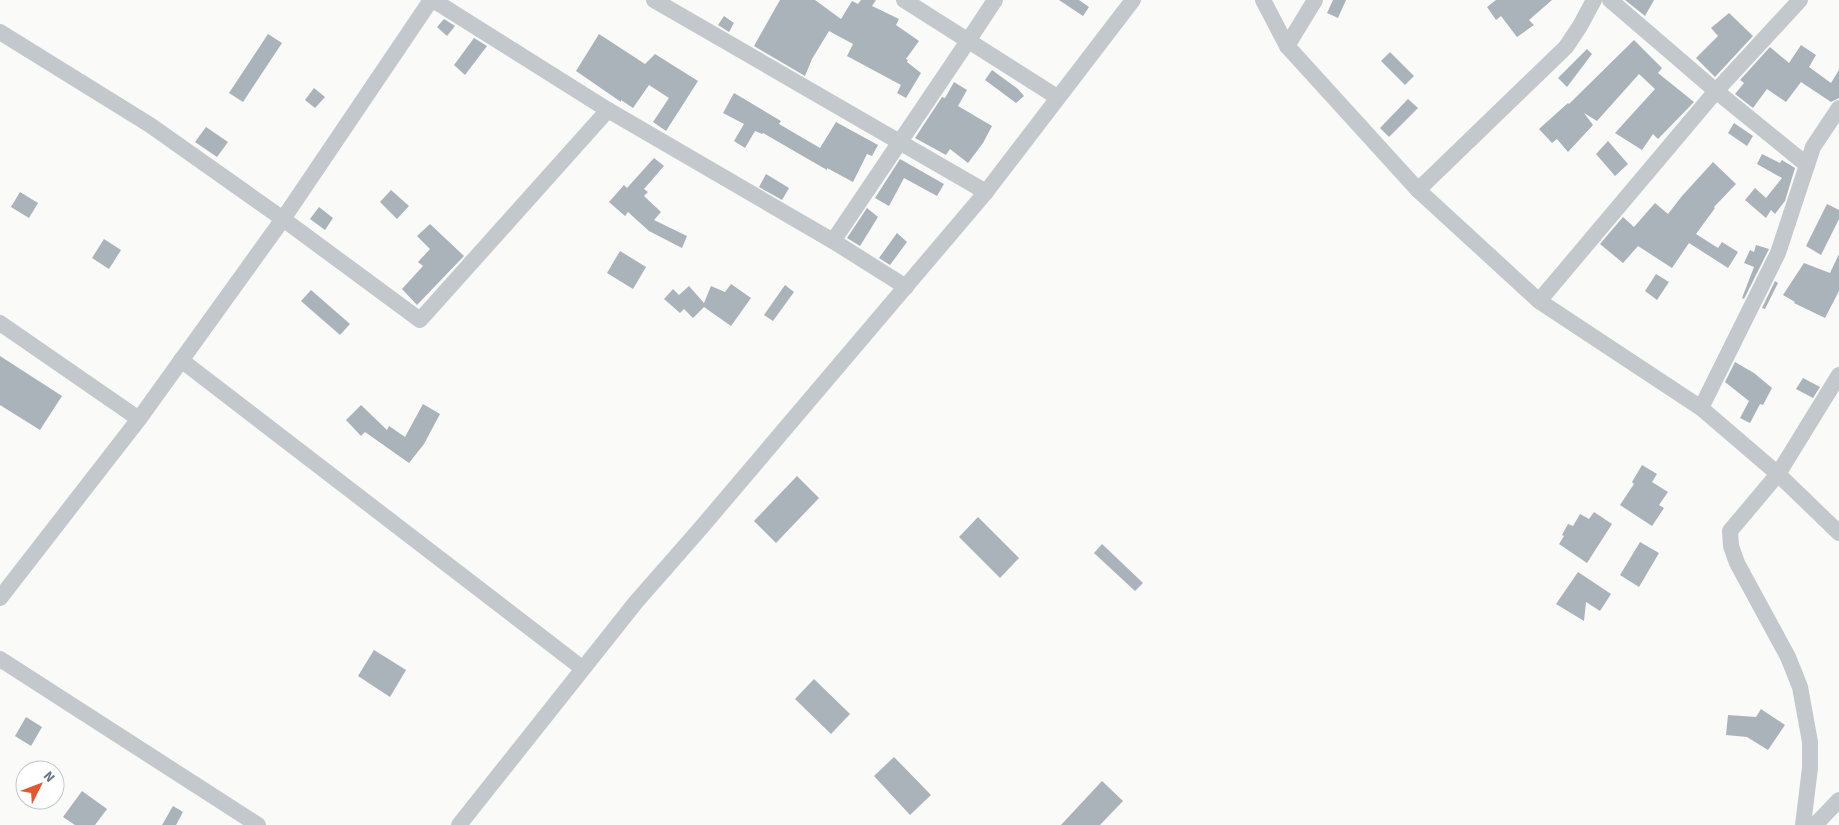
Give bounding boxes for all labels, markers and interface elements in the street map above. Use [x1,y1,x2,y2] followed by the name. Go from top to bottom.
[15,760,65,810] north arrow
[38,767,59,787] text: N

